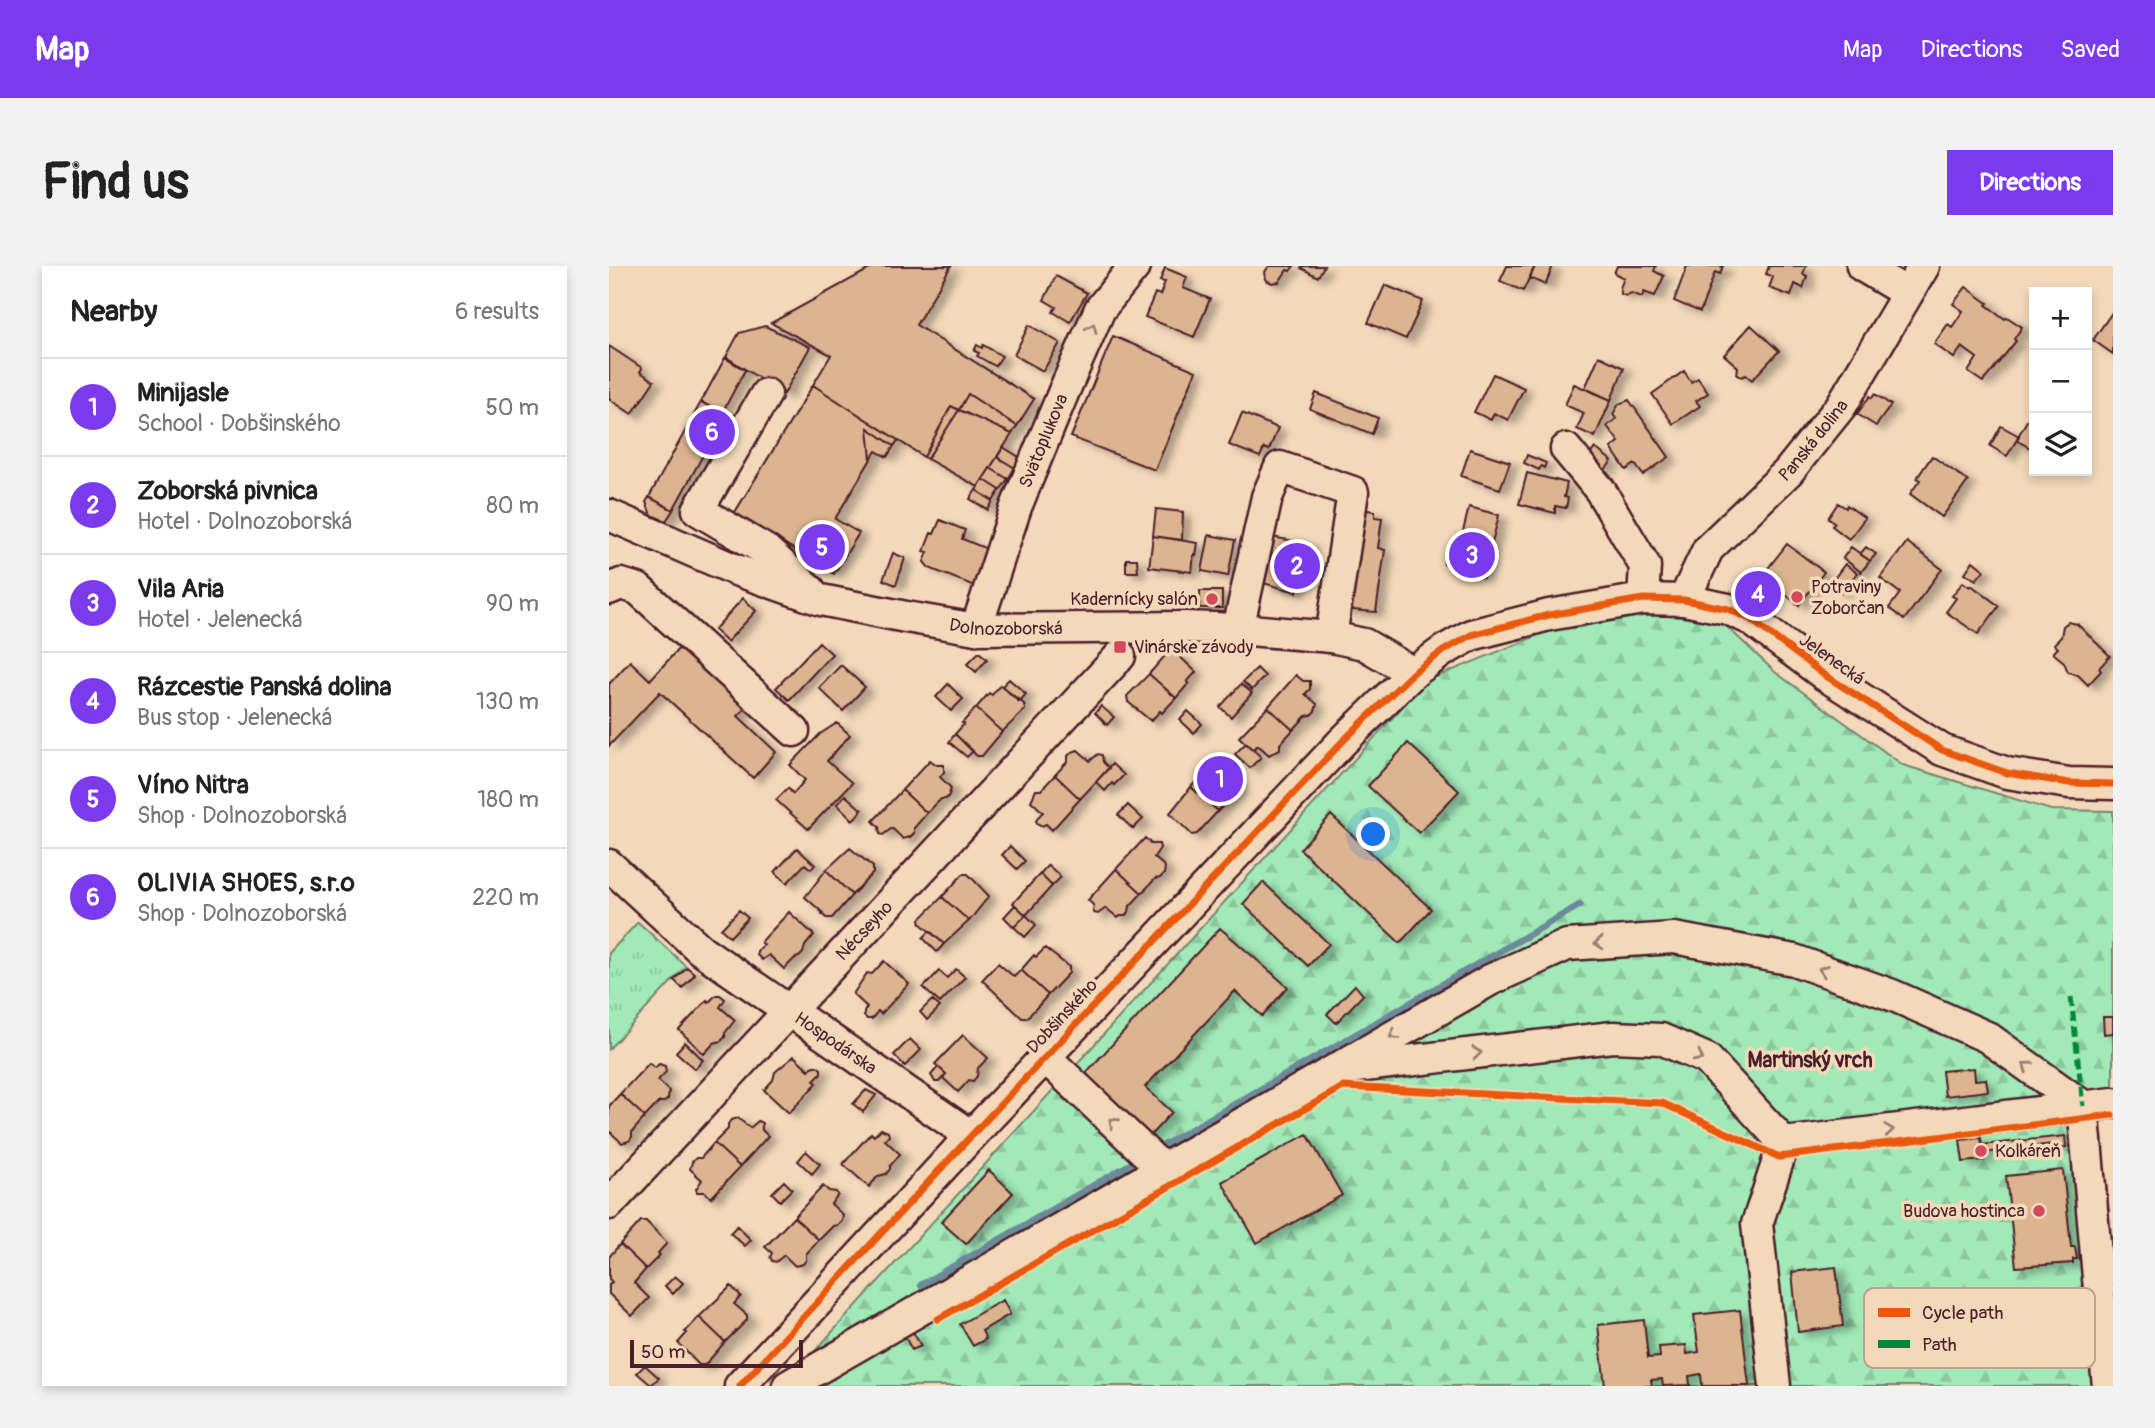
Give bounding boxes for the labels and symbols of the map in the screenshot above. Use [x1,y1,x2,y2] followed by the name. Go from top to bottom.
[1084,323,1098,336] one-way arrow
[1014,390,1074,492] street label: Svätoplukova
[1774,396,1854,487] street label: Panská dolina
[689,406,735,458] pin: 6
[799,521,845,573] pin: 5
[1449,529,1495,581] pin: 3
[1274,540,1320,592] pin: 2
[1735,568,1781,620] pin: 4
[1811,576,1885,620] place label: Potraviny Zoborčan
[1070,588,1198,611] place label: Kadernícky salón
[1789,589,1805,605] marker: Potraviny Zoborčan
[1204,591,1220,607] marker: Kadernícky salón
[947,614,1063,641] street label: Dolnozoborská
[1795,629,1869,690] street label: Jelenecká
[1134,636,1254,659] place label: Vinárske závody
[1112,639,1128,655] marker: Vinárske závody
[1197,753,1243,805] pin: 1
[1356,817,1390,851] your location
[831,896,898,966] street label: Nécseyho
[1593,935,1604,950] one-way arrow
[1817,964,1829,978] one-way arrow
[1022,974,1103,1059] street label: Dobšinského
[790,1007,881,1080] street label: Hospodárska
[1389,1027,1401,1040] one-way arrow
[1471,1045,1483,1060] one-way arrow
[1748,1047,1873,1074] district label: Martinský vrch
[1692,1049,1705,1062] one-way arrow
[2023,1062,2035,1075] one-way arrow
[1108,1118,1121,1130] one-way arrow
[1883,1123,1895,1138] one-way arrow
[1995,1140,2061,1163] place label: Kolkáreň
[1973,1143,1989,1159] marker: Kolkáreň
[1903,1200,2025,1223] place label: Budova hostinca
[2031,1203,2047,1219] marker: Budova hostinca
[1864,1288,2095,1368] legend
[1922,1301,2003,1325] text: Cycle path
[1922,1333,1957,1357] text: Path
[630,1337,803,1369] scale bar

